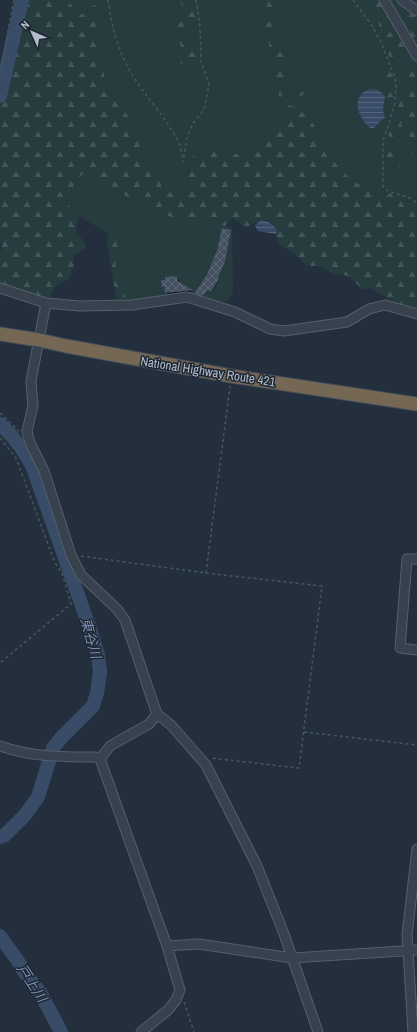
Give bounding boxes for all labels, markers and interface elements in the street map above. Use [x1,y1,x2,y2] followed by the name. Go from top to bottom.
[12,12,52,52] north arrow
[18,18,32,32] text: N
[139,352,277,391] street label: National Highway Route 421
[77,615,106,663] water label: 東谷川
[13,960,52,1007] water label: 戸上川

